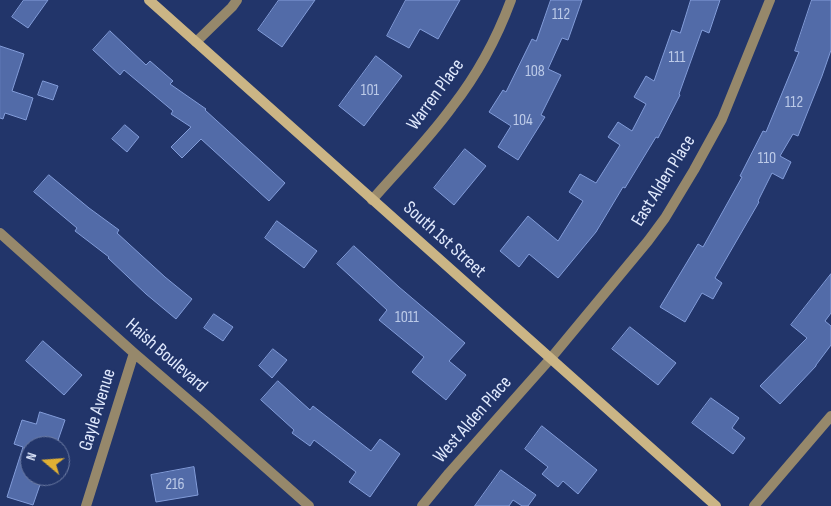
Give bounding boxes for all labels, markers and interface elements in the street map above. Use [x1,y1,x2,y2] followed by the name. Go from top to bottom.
[552,5,570,25] house number: 112
[669,48,685,68] house number: 111
[403,55,469,135] street label: Warren Place
[525,62,545,82] house number: 108
[361,81,379,101] house number: 101
[785,93,803,113] house number: 112
[513,111,533,131] house number: 104
[627,131,701,231] street label: East Alden Place
[758,149,776,169] house number: 110
[398,197,490,283] street label: South 1st Street
[395,308,419,328] house number: 1011
[120,314,212,398] street label: Haish Boulevard
[75,366,121,454] street label: Gayle Avenue
[429,372,517,468] street label: West Alden Place
[20,436,70,486] north arrow
[22,450,40,463] text: N
[165,475,185,495] house number: 216

